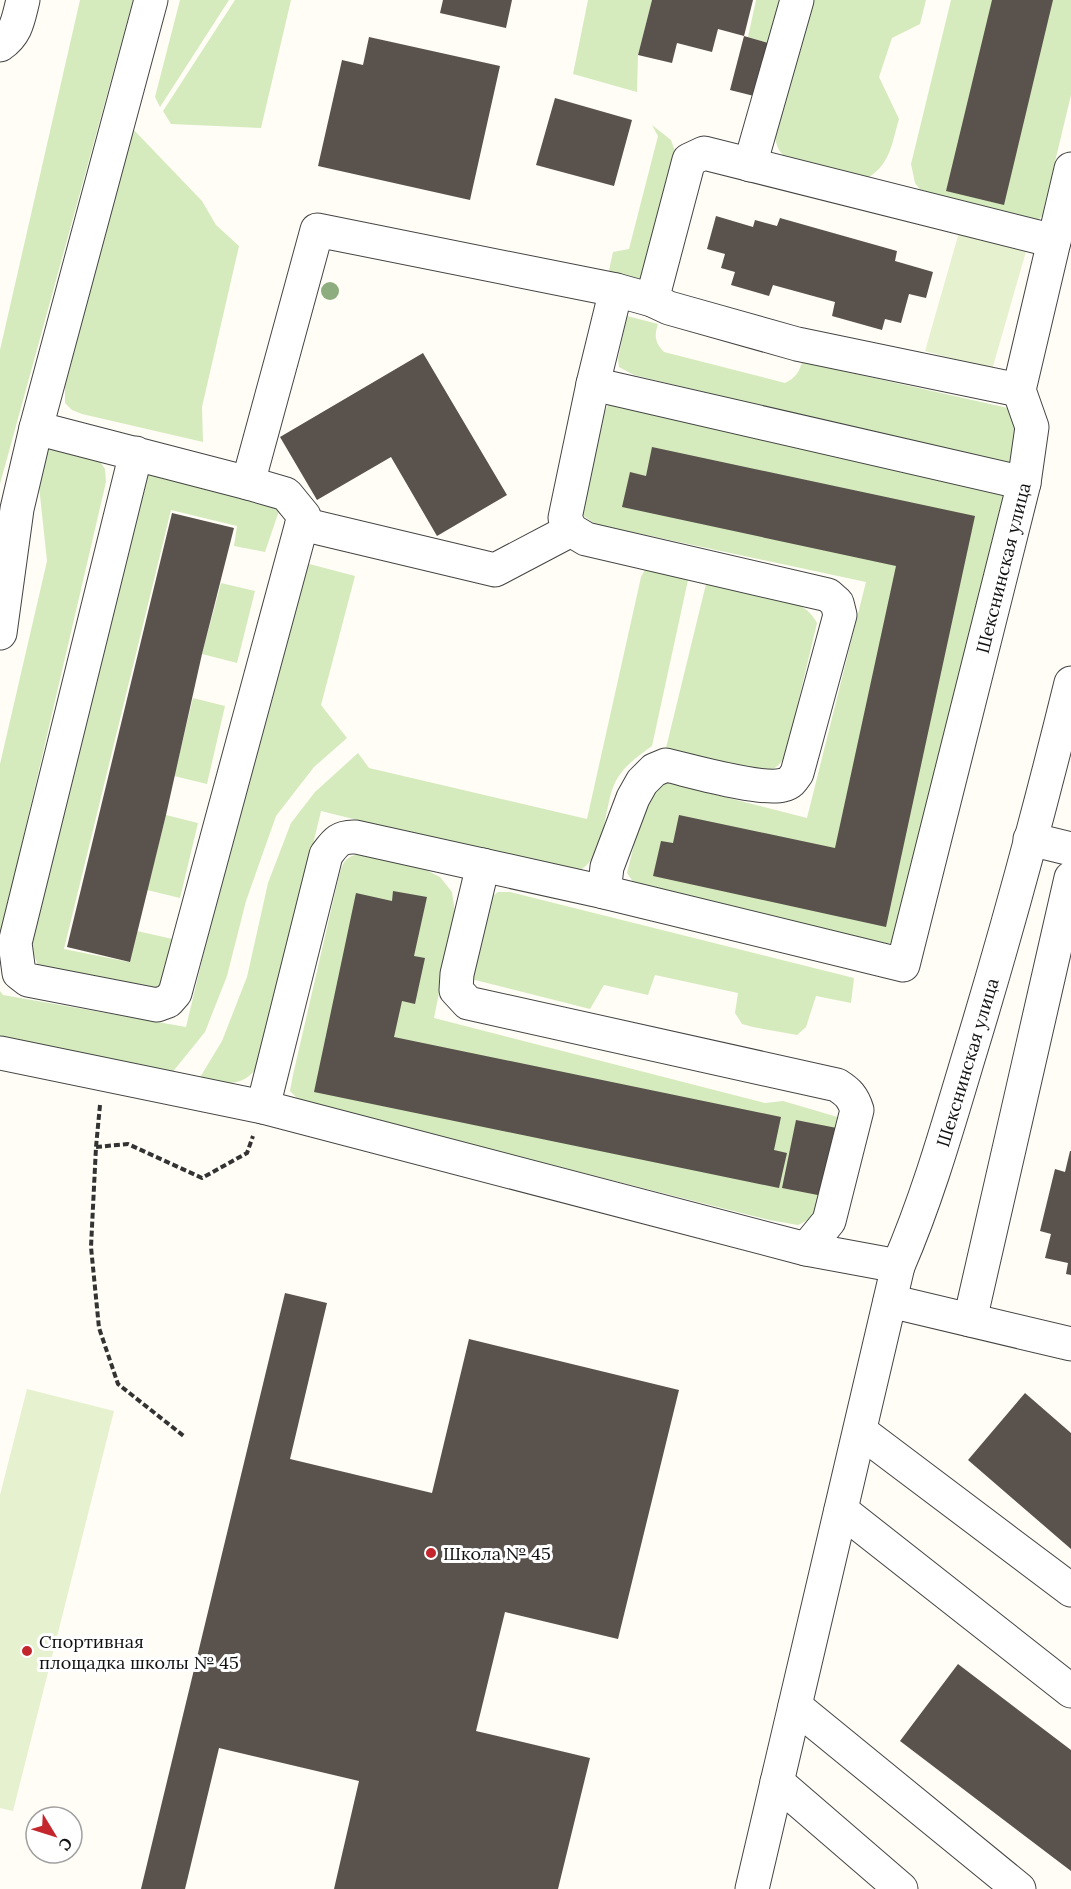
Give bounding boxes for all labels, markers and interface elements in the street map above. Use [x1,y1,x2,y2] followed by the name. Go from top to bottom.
[970,480,1035,656] street label: Шекснинская улица
[931,975,1003,1150] street label: Шекснинская улица
[443,1542,551,1565] place label: Школа № 45
[424,1546,438,1560] marker: Школа № 45
[39,1630,239,1674] place label: Спортивная площадка школы № 45
[20,1644,34,1658] marker: Спортивная площадка школы № 45
[24,1805,84,1865] north arrow
[55,1834,77,1855] text: С

